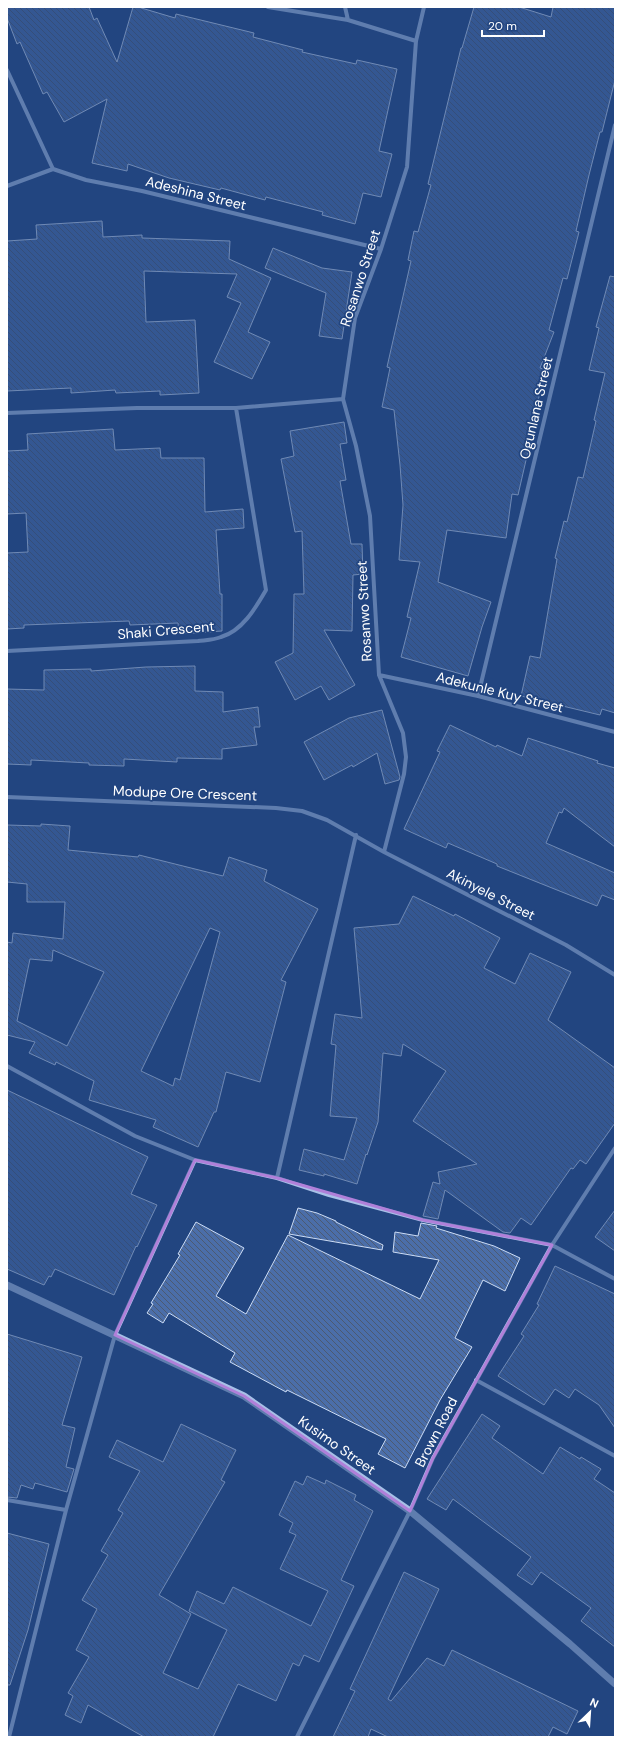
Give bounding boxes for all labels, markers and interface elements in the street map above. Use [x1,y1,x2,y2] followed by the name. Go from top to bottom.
[482,12,544,38] scale bar
[488,18,517,34] text: 20 m
[144,172,248,214] street label: Adeshina Street
[336,227,384,329] street label: Rosanwo Street
[515,355,557,461] street label: Ogunlana Street
[352,560,376,662] street label: Rosanwo Street
[117,617,215,643] street label: Shaki Crescent
[434,667,566,717] street label: Adekunle Kuy Street
[113,781,257,805] street label: Modupe Ore Crescent
[444,864,538,924] street label: Akinyele Street
[411,1394,461,1470] street label: Brown Road
[295,1412,379,1478] street label: Kusimo Street
[570,1692,610,1732] north arrow
[588,1695,601,1711] text: N

